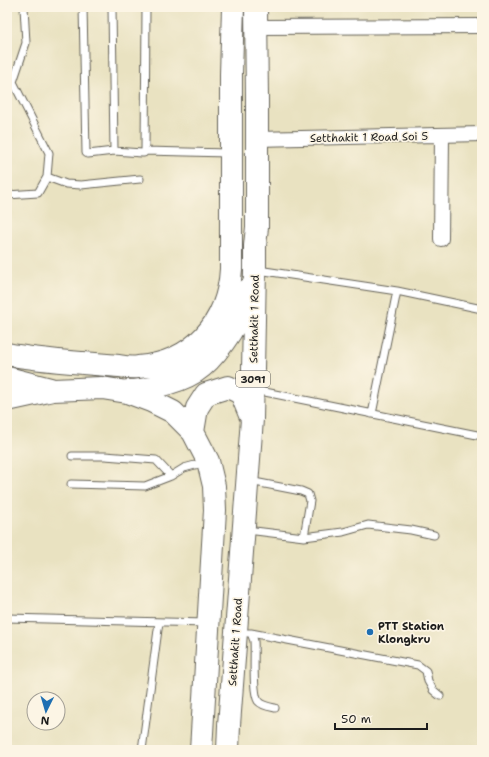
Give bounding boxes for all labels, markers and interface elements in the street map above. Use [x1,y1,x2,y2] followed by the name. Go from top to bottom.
[310,129,429,146] street label: Setthakit 1 Road Soi 5
[246,275,263,363] street label: Setthakit 1 Road
[236,371,270,387] road number: 3091
[225,597,246,687] street label: Setthakit 1 Road
[378,619,445,647] place label: PTT Station Klongkru
[365,627,375,637] marker: PTT Station Klongkru
[26,691,66,731] north arrow
[335,705,427,731] scale bar
[341,711,371,727] text: 50 m
[40,713,50,728] text: N

